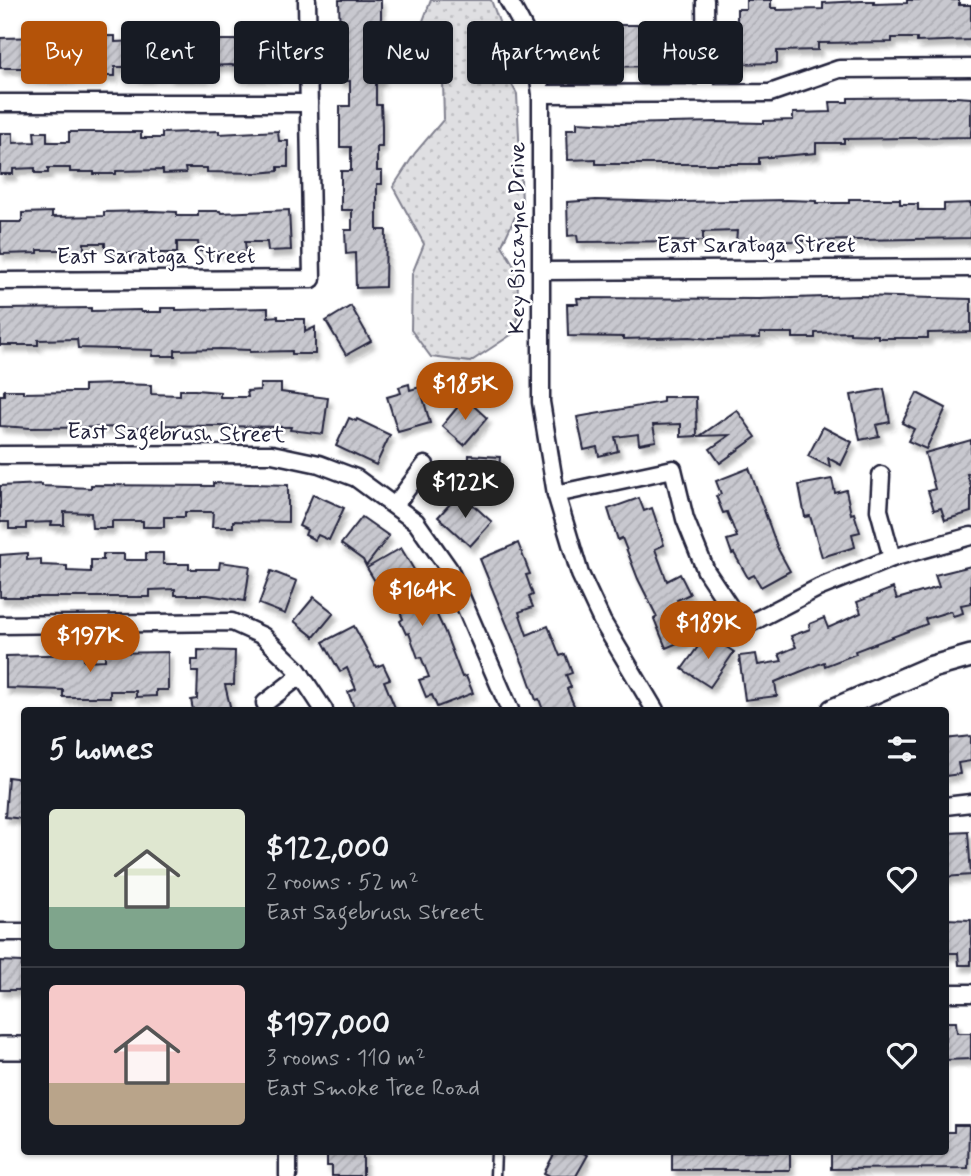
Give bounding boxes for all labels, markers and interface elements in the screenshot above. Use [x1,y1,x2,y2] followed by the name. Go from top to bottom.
[21,21,107,84] chip: Buy
[121,21,220,84] chip: Rent
[234,21,349,84] chip: Filters
[363,21,453,84] chip: New
[467,21,624,84] chip: Apartment
[638,21,743,84] chip: House
[503,142,533,334] street label: Key Biscayne Drive
[657,231,856,261] street label: East Saratoga Street
[57,242,256,272] street label: East Saratoga Street
[416,362,514,422] pin: $185K
[432,370,498,400] text: $185K
[67,417,286,453] street label: East Sagebrush Street
[416,461,514,520] pin: $122K
[432,468,498,498] text: $122K
[373,568,471,628] pin: $164K
[389,576,455,606] text: $164K
[659,602,757,661] pin: $189K
[676,609,740,639] text: $189K
[41,614,139,674] pin: $197K
[57,622,123,652] text: $197K
[49,730,154,769] text: 5 homes
[883,730,921,768] icon: filters
[266,829,389,868] text: $122,000
[105,837,189,921] icon: home
[883,860,921,898] icon: heart
[266,868,419,898] text: 2 rooms · 52 m²
[266,898,484,928] text: East Sagebrush Street
[266,1005,390,1044] text: $197,000
[105,1013,189,1097] icon: home
[883,1036,921,1074] icon: heart
[266,1044,426,1074] text: 3 rooms · 110 m²
[266,1074,480,1104] text: East Smoke Tree Road

